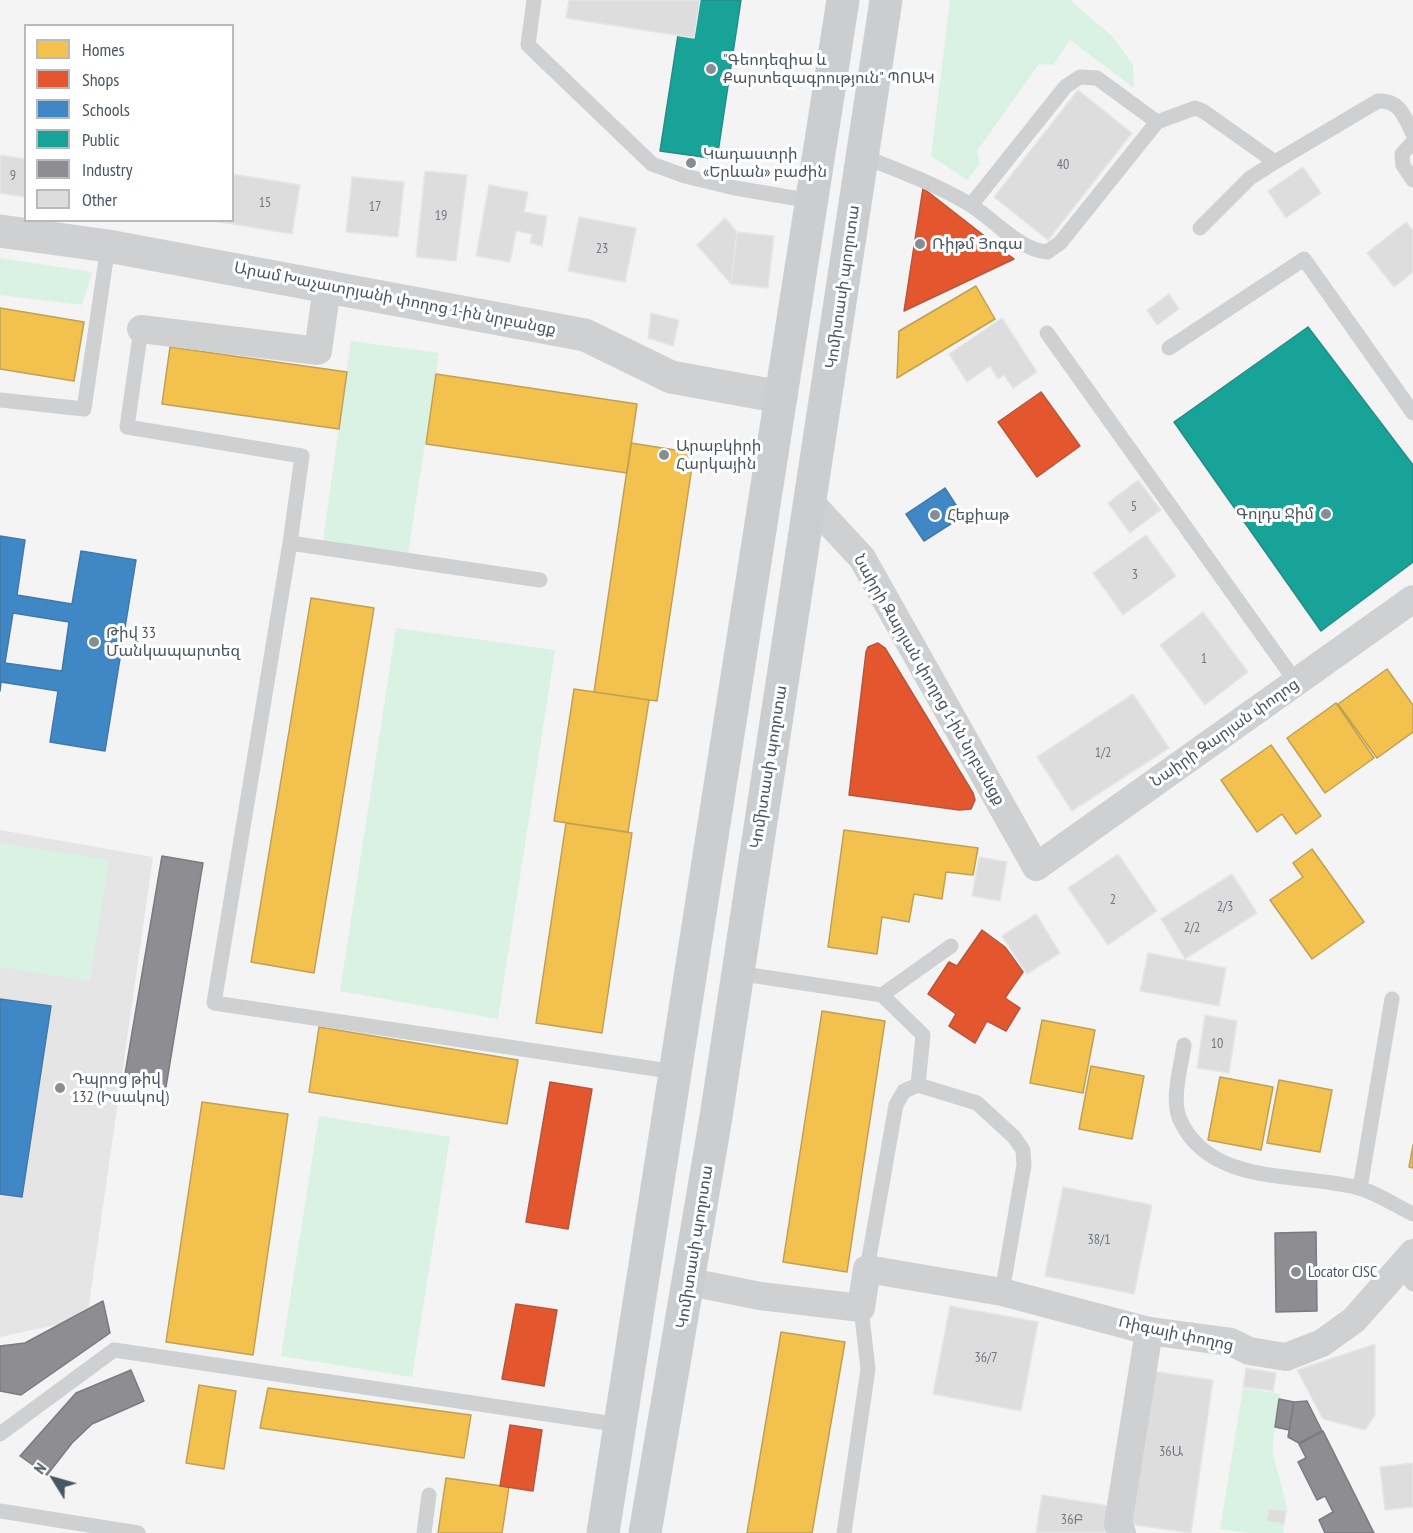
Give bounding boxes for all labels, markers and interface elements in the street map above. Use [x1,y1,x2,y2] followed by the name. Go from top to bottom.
[24,24,234,222] legend
[82,38,125,61] text: Homes
[723,50,935,88] place label: "Գեոդեզիա և Քարտեզագրություն" ՊՈԱԿ
[704,62,718,76] marker: "Գեոդեզիա և Քարտեզագրություն" ՊՈԱԿ
[82,68,119,91] text: Shops
[82,98,130,121] text: Schools
[82,128,120,151] text: Public
[703,144,827,182] place label: Կադաստրի «Երևան» բաժին
[684,156,698,170] marker: Կադաստրի «Երևան» բաժին
[1057,157,1069,173] house number: 40
[82,158,132,181] text: Industry
[10,168,16,184] house number: 9
[82,188,117,211] text: Other
[259,195,271,211] house number: 15
[369,199,381,215] house number: 17
[822,204,864,370] street label: Կոմիտասի պողոտա
[435,208,447,224] house number: 19
[932,234,1023,254] place label: Ռիթմ Յոգա
[913,237,927,251] marker: Ռիթմ Յոգա
[596,241,608,257] house number: 23
[232,258,558,340] street label: Արամ Խաչատրյանի փողոց 1-ին նրբանցք
[676,436,761,474] place label: Արաբկիրի Հարկային
[657,448,671,462] marker: Արաբկիրի Հարկային
[1131,499,1137,515] house number: 5
[1236,504,1314,524] place label: Գոլդս Ջիմ
[947,505,1010,525] place label: Հեքիաթ
[1319,507,1333,521] marker: Գոլդս Ջիմ
[928,508,942,522] marker: Հեքիաթ
[849,551,1009,809] street label: Նաիրի Զարյան փողոց 1-ին նրբանցք
[1132,567,1138,583] house number: 3
[106,623,240,661] place label: Թիվ 33 Մանկապարտեզ
[87,635,101,649] marker: Թիվ 33 Մանկապարտեզ
[1201,651,1207,667] house number: 1
[1147,675,1303,791] street label: Նաիրի Զարյան փողոց
[747,684,791,850] street label: Կոմիտասի պողոտա
[1095,745,1111,761] house number: 1/2
[1110,892,1116,908] house number: 2
[1217,899,1233,915] house number: 2/3
[1184,920,1200,936] house number: 2/2
[1211,1036,1223,1052] house number: 10
[72,1069,169,1107] place label: Դպրոց թիվ 132 (Իսակով)
[53,1081,67,1095] marker: Դպրոց թիվ 132 (Իսակով)
[673,1164,717,1330] street label: Կոմիտասի պողոտա
[1087,1232,1111,1248] house number: 38/1
[1308,1262,1377,1282] place label: Locator CJSC
[1289,1265,1303,1279] marker: Locator CJSC
[1117,1312,1235,1356] street label: Ռիգայի փողոց
[974,1350,998,1366] house number: 36/7
[1159,1444,1183,1460] house number: 36Ա
[24,1449,84,1509] north arrow
[29,1459,50,1478] text: N
[1061,1512,1083,1528] house number: 36Բ

